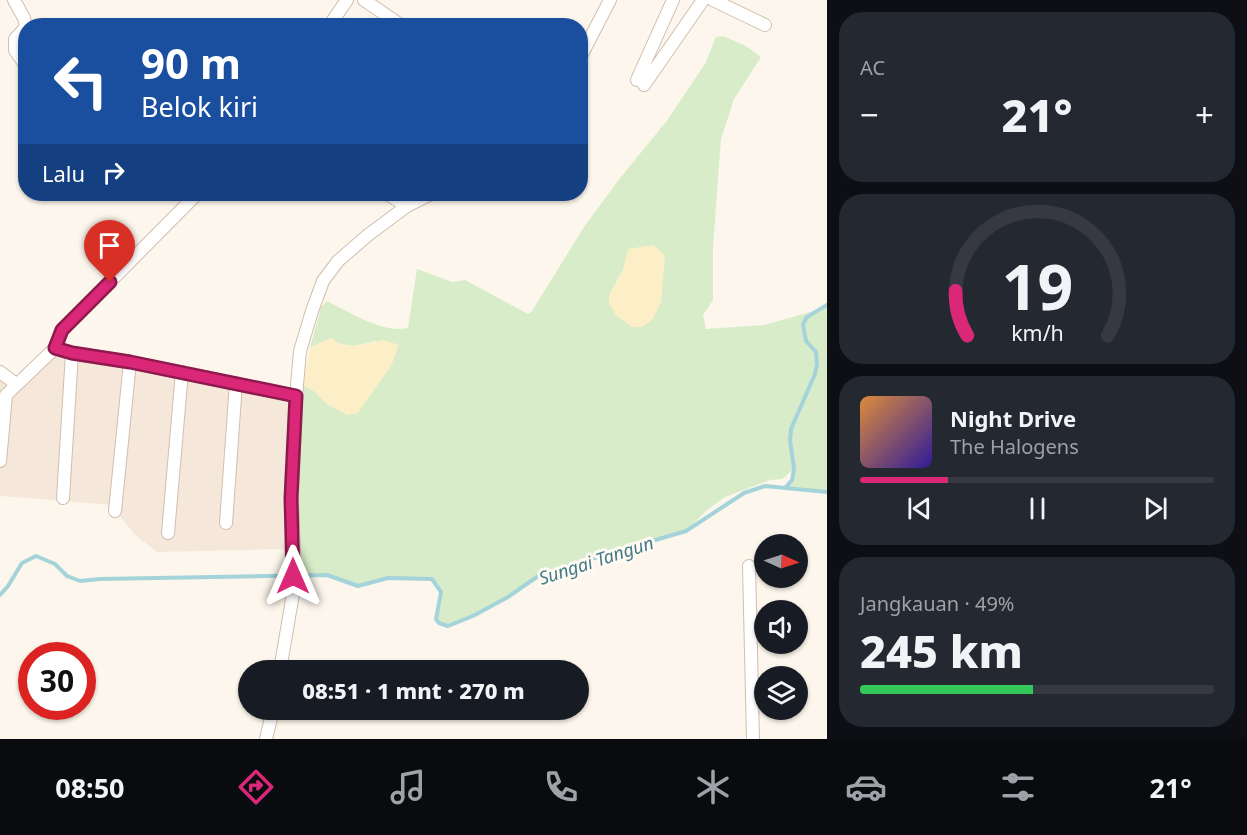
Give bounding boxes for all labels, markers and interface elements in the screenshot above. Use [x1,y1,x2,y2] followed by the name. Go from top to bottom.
[141,34,241,91] text: 90 m
[42,42,120,120] icon: left
[860,54,885,81] text: AC
[1001,84,1073,145] text: 21°
[141,88,258,125] text: Belok kiri
[860,92,879,137] text: −
[1195,92,1214,137] text: +
[97,156,130,189] icon: right
[42,158,85,188] text: Lalu
[84,220,135,282] pin
[93,229,126,262] icon: arrive
[1001,243,1073,328] text: 19
[1011,318,1063,347] text: km/h
[950,403,1076,433] text: Night Drive
[950,433,1079,460] text: The Halogens
[903,492,936,525] icon: previous
[1021,492,1054,525] icon: pause
[1139,492,1172,525] icon: next
[536,530,656,590] water label: Sungai Tangun
[754,534,808,588] north arrow
[754,534,808,720] map controls
[261,544,325,608] position arrow
[860,590,1014,617] text: Jangkauan · 49%
[754,600,808,654] button: sound
[860,620,1023,681] text: 245 km
[18,642,96,720] speed limit sign: 30
[754,666,808,720] button: layers
[302,675,525,705] text: 08:51 · 1 mnt · 270 m
[235,766,277,808] icon: directions
[387,766,429,808] icon: music
[540,766,582,808] icon: phone
[692,766,734,808] icon: climate
[845,766,887,808] icon: car
[997,766,1039,808] icon: filters
[55,769,125,806] text: 08:50
[1149,769,1192,806] text: 21°

